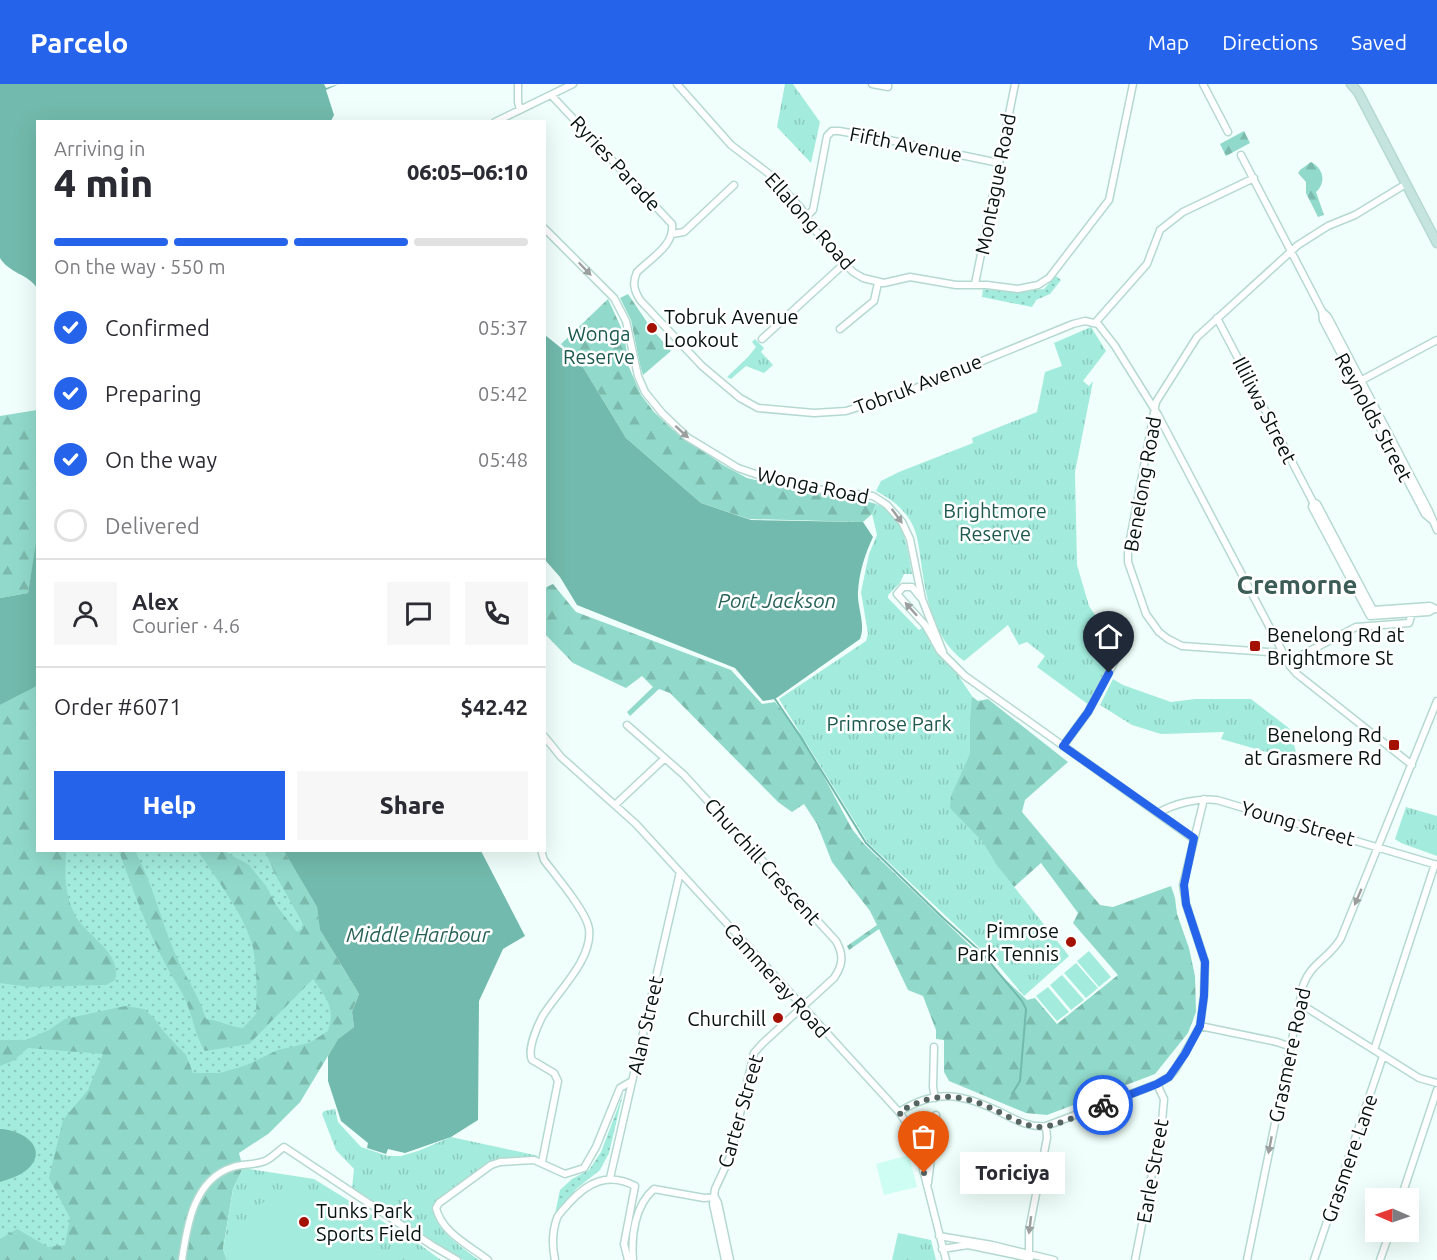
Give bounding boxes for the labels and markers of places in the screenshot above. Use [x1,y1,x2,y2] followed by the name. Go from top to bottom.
[664,305,799,351] place label: Tobruk Avenue Lookout
[645,321,659,335] marker: Tobruk Avenue Lookout
[1083,611,1134,673] pin
[1267,623,1405,669] place label: Benelong Rd at Brightmore St
[1248,639,1262,653] marker: Benelong Rd at Brightmore St
[1244,723,1382,769] place label: Benelong Rd at Grasmere Rd
[1387,738,1401,752] marker: Benelong Rd at Grasmere Rd
[957,919,1059,965] place label: Pimrose Park Tennis
[1064,935,1078,949] marker: Pimrose Park Tennis
[687,1007,766,1030] place label: Churchill
[771,1011,785,1025] marker: Churchill
[898,1111,949,1173] pin
[960,1152,1065,1194] callout: Toriciya
[316,1199,422,1245] place label: Tunks Park Sports Field
[297,1215,311,1229] marker: Tunks Park Sports Field

